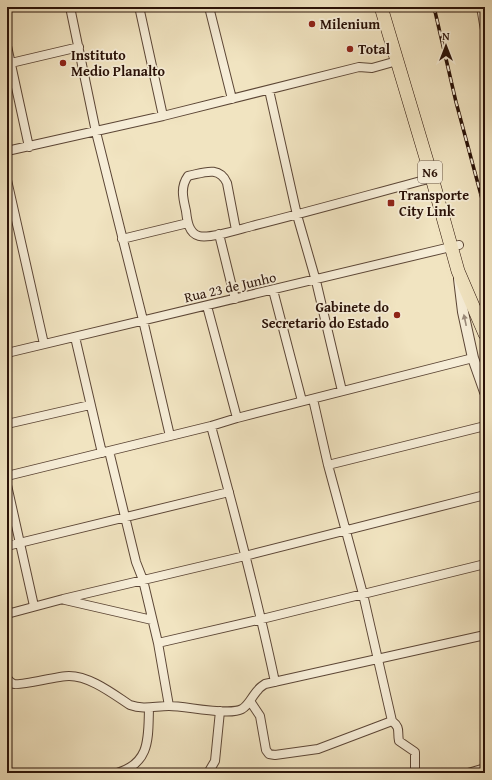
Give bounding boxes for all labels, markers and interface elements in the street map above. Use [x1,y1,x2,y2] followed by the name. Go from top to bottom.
[320,14,380,34] place label: Milenium
[307,19,317,29] marker: Milenium
[426,26,466,66] north arrow
[442,28,450,44] text: N
[358,39,391,59] place label: Total
[345,44,355,54] marker: Total
[71,45,166,81] place label: Instituto Medio Planalto
[58,58,68,68] marker: Instituto Medio Planalto
[418,161,442,183] road number: N6
[399,185,469,221] place label: Transporte City Link
[386,198,396,208] marker: Transporte City Link
[182,267,278,307] street label: Rua 23 de Junho
[261,297,390,333] place label: Gabinete do Secretario do Estado
[392,310,402,320] marker: Gabinete do Secretario do Estado
[462,314,468,326] one-way arrow

